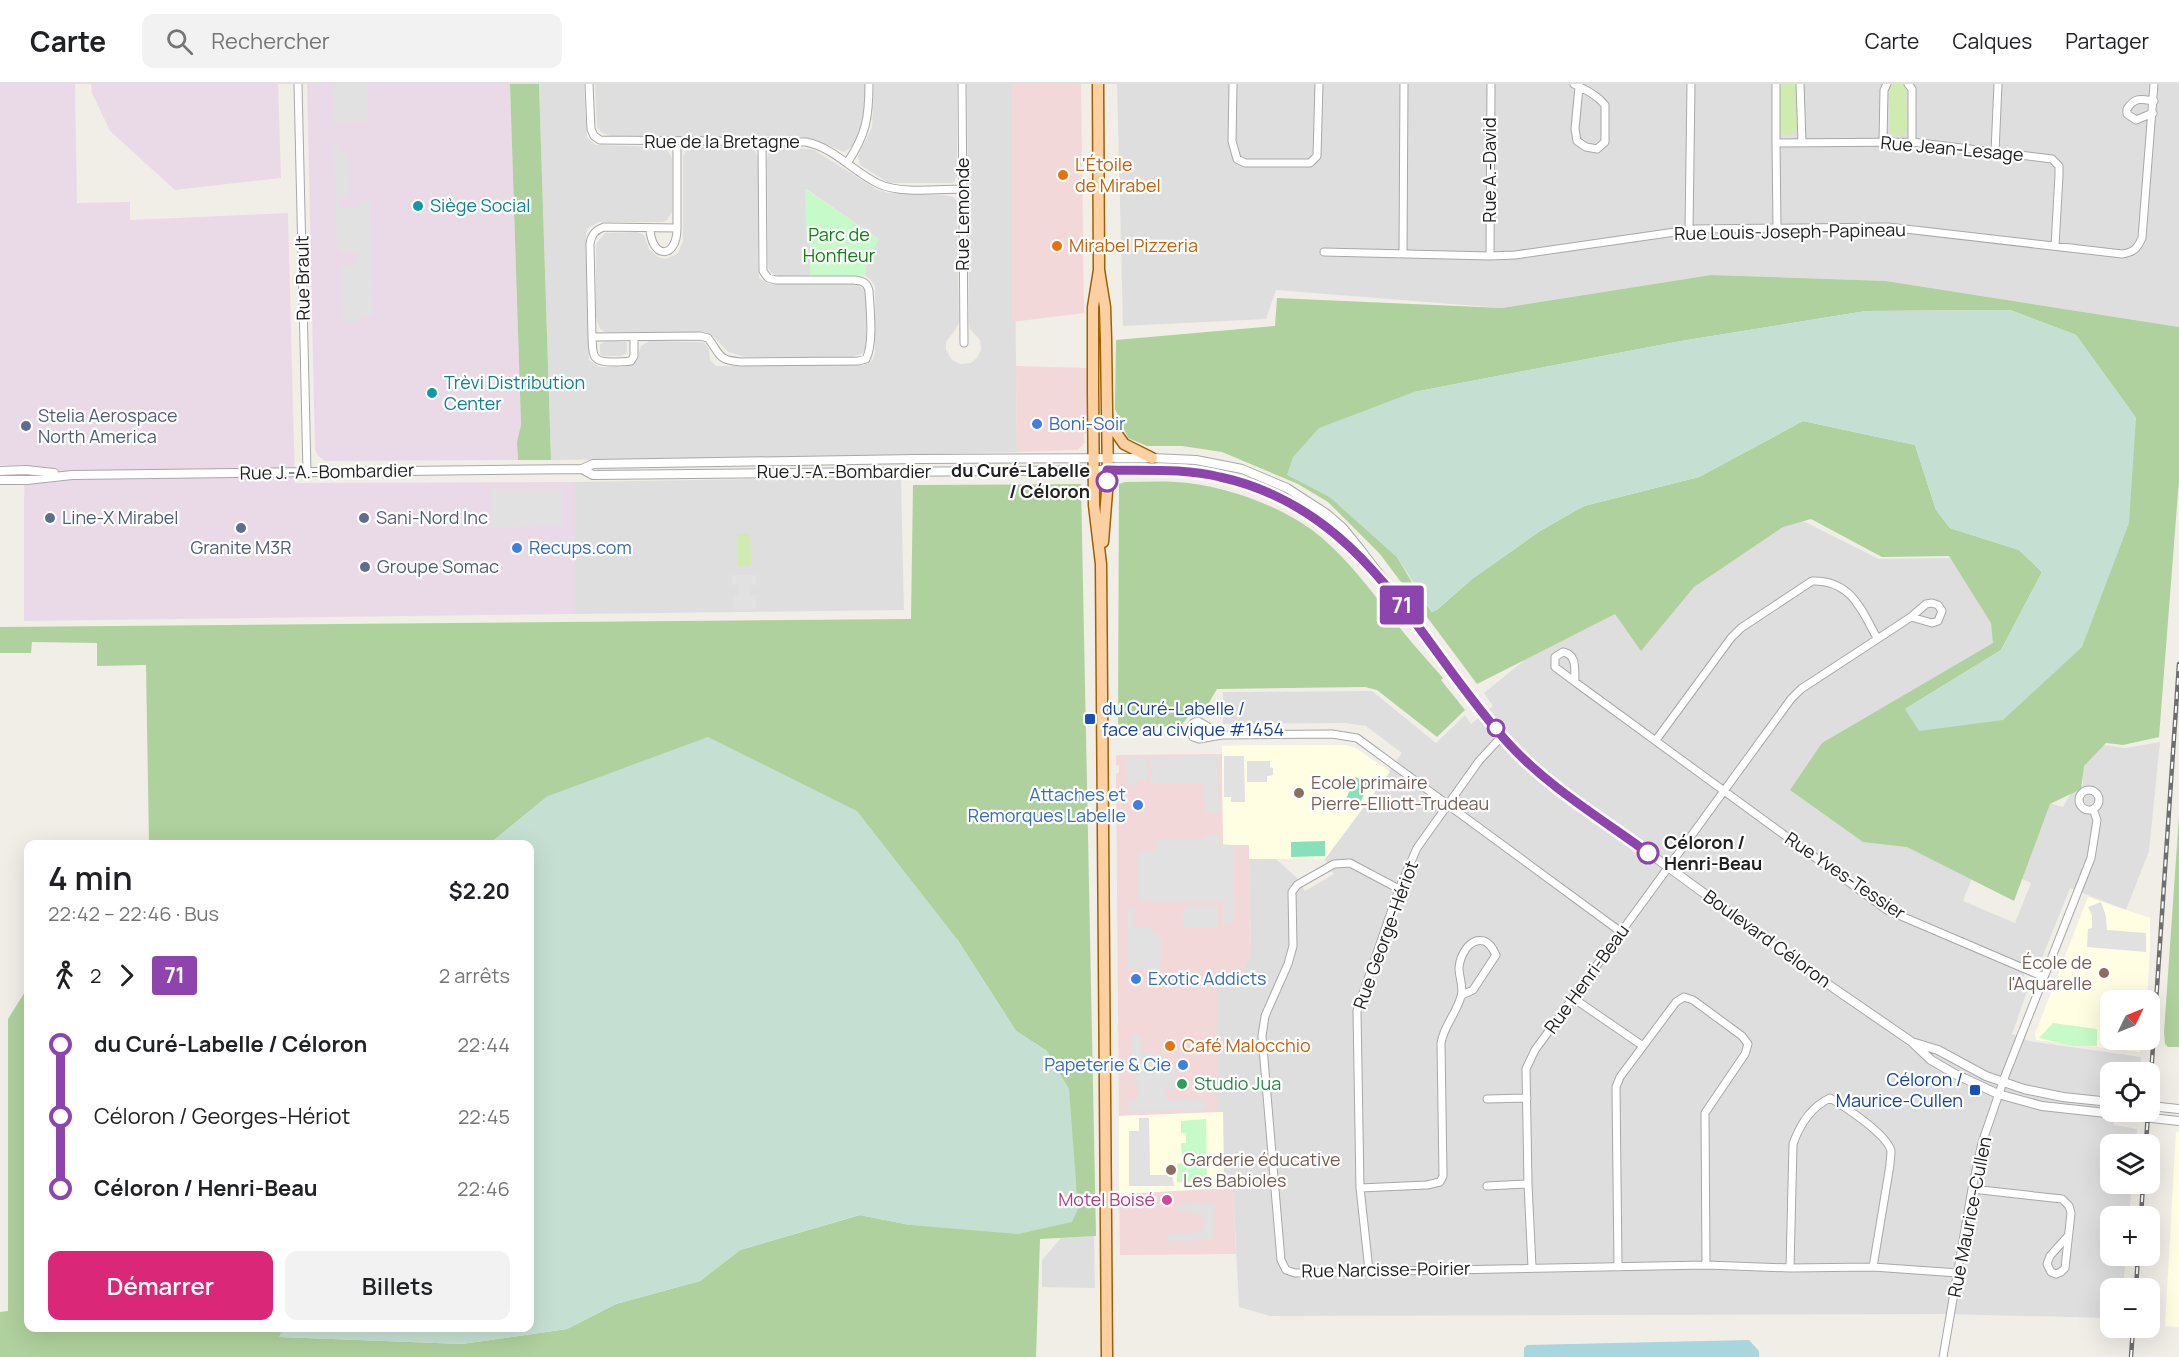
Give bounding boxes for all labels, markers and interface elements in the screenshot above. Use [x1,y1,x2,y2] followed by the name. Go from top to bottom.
[142,14,562,68] search box
[30,22,106,60] text: Carte
[163,25,196,58] icon: search
[211,26,330,56] text: Rechercher
[1865,27,1919,55] text: Carte
[1952,27,2032,55] text: Calques
[2065,27,2149,55] text: Partager
[1477,117,1501,223] street label: Rue A.-David
[644,129,800,153] street label: Rue de la Bretagne
[1880,130,2025,166] street label: Rue Jean-Lesage
[1075,152,1161,197] place label: L'Étoile de Mirabel
[950,157,974,271] street label: Rue Lemonde
[1056,168,1070,182] marker: L'Étoile de Mirabel
[430,193,530,217] place label: Siège Social
[411,199,425,213] marker: Siège Social
[1674,217,1906,245] street label: Rue Louis-Joseph-Papineau
[803,222,876,267] park label: Parc de Honfleur
[1069,233,1198,257] place label: Mirabel Pizzeria
[289,235,315,321] street label: Rue Brault
[1050,239,1064,253] marker: Mirabel Pizzeria
[444,370,585,415] place label: Trèvi Distribution Center
[425,386,439,400] marker: Trèvi Distribution Center
[38,403,178,448] place label: Stelia Aerospace North America
[1049,411,1126,435] place label: Boni-Soir
[1030,417,1044,431] marker: Boni-Soir
[19,419,33,433] marker: Stelia Aerospace North America
[239,457,415,485] street label: Rue J.-A.-Bombardier
[951,458,1090,503] place label: du Curé-Labelle / Céloron
[757,459,932,483] street label: Rue J.-A.-Bombardier
[1096,470,1118,492] marker: du Curé-Labelle / Céloron
[62,505,179,529] place label: Line-X Mirabel
[376,505,488,529] place label: Sani-Nord Inc
[43,511,57,525] marker: Line-X Mirabel
[357,511,371,525] marker: Sani-Nord Inc
[234,521,248,535] marker: Granite M3R
[190,535,292,559] place label: Granite M3R
[529,535,632,559] place label: Recups.com
[510,541,524,555] marker: Recups.com
[377,554,499,578] place label: Groupe Somac
[358,560,372,574] marker: Groupe Somac
[1375,586,1429,624] line badge: 71
[1392,591,1412,619] text: 71
[1102,696,1284,741] place label: du Curé-Labelle / face au civique #1454
[1083,712,1097,726] marker: du Curé-Labelle / face au civique #1454
[1487,719,1505,737] unlabelled marker
[1311,770,1489,815] place label: Ecole primaire Pierre-Elliott-Trudeau
[968,782,1126,827] place label: Attaches et Remorques Labelle
[1292,786,1306,800] marker: Ecole primaire Pierre-Elliott-Trudeau
[1131,798,1145,812] marker: Attaches et Remorques Labelle
[1781,826,1911,925] street label: Rue Yves-Tessier
[1664,830,1762,875] place label: Céloron / Henri-Beau
[1637,842,1659,864] marker: Céloron / Henri-Beau
[48,855,133,900] text: 4 min
[1347,857,1423,1012] street label: Rue George-Hériot
[449,876,510,906] text: $2.20
[1699,884,1836,993] street label: Boulevard Céloron
[48,900,219,927] text: 22:42 – 22:46 · Bus
[1538,919,1634,1038] street label: Rue Henri-Beau
[2008,950,2092,995] place label: École de l'Aquarelle
[48,959,81,992] icon: walk
[110,959,143,992] icon: forward
[164,961,185,989] text: 71
[90,962,101,989] text: 2
[439,962,510,989] text: 2 arrêts
[1148,966,1267,990] place label: Exotic Addicts
[2097,966,2111,980] marker: École de l'Aquarelle
[1129,972,1143,986] marker: Exotic Addicts
[2100,990,2160,1050] north arrow
[2100,990,2160,1338] map controls
[94,1029,367,1059] text: du Curé-Labelle / Céloron
[457,1031,510,1058] text: 22:44
[1182,1033,1311,1057] place label: Café Malocchio
[1163,1039,1177,1053] marker: Café Malocchio
[1044,1052,1171,1076] place label: Papeterie & Cie
[1176,1058,1190,1072] marker: Papeterie & Cie
[2100,1062,2160,1122] button: locate
[1836,1067,1963,1112] place label: Céloron / Maurice-Cullen
[1194,1071,1281,1095] place label: Studio Jua
[1175,1077,1189,1091] marker: Studio Jua
[1968,1083,1982,1097] marker: Céloron / Maurice-Cullen
[94,1101,350,1131] text: Céloron / Georges-Hériot
[458,1103,510,1130] text: 22:45
[1942,1134,1996,1299] street label: Rue Maurice-Cullen
[2100,1134,2160,1194] button: layers
[1183,1147,1341,1192] place label: Garderie éducative Les Babioles
[1164,1163,1178,1177] marker: Garderie éducative Les Babioles
[94,1173,318,1203] text: Céloron / Henri-Beau
[457,1175,510,1202] text: 22:46
[1058,1187,1155,1211] place label: Motel Boisé
[1160,1193,1174,1207] marker: Motel Boisé
[2100,1206,2160,1266] button: +
[48,1251,273,1320] button: Démarrer
[285,1251,510,1320] button: Billets
[1301,1256,1471,1282] street label: Rue Narcisse-Poirier
[2100,1278,2160,1338] button: −

